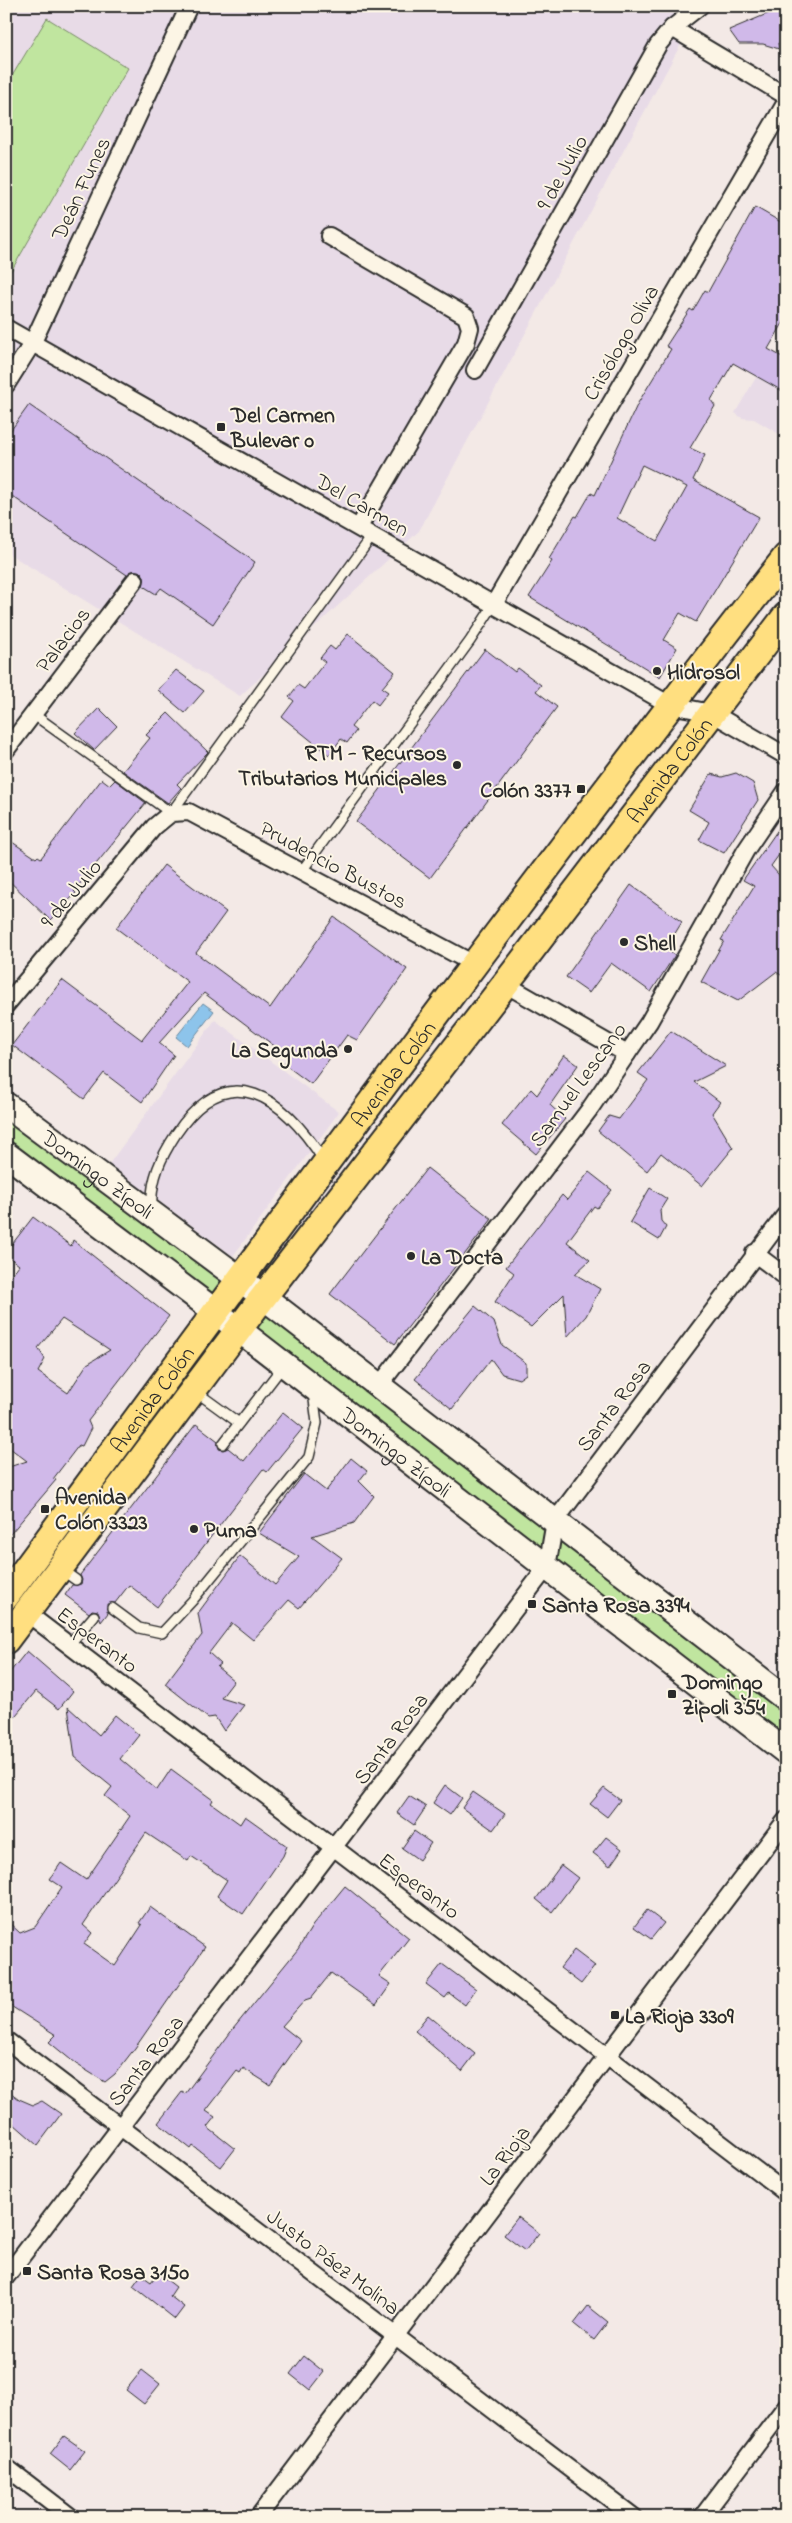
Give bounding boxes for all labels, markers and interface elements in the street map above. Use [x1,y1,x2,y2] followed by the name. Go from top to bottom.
[530,130,598,217] street label: 9 de Julio
[44,132,121,247] street label: Deán Funes
[576,280,670,408] street label: Crisólogo Oliva
[230,401,335,458] place label: Del Carmen Bulevar 0
[215,421,227,433] marker: Del Carmen Bulevar 0
[308,466,414,546] street label: Del Carmen
[29,601,100,680] street label: Palacios
[667,658,740,690] place label: Hidrosol
[651,665,663,677] marker: Hidrosol
[620,712,722,831] street label: Avenida Colón
[238,739,447,796] place label: RTM - Recursos Tributarios Municipales
[451,759,463,771] marker: RTM - Recursos Tributarios Municipales
[480,776,572,808] place label: Colón 3377
[575,783,587,795] marker: Colón 3377
[253,814,412,919] street label: Prudencio Bustos
[34,853,111,937] street label: 9 de Julio
[634,929,676,961] place label: Shell
[618,936,630,948] marker: Shell
[344,1015,446,1135] street label: Avenida Colón
[523,1017,636,1155] street label: Samuel Lescano
[231,1036,338,1069] place label: La Segunda
[342,1043,354,1055] marker: La Segunda
[33,1123,160,1229] street label: Domingo Zípoli
[421,1243,503,1275] place label: La Docta
[405,1250,417,1262] marker: La Docta
[104,1340,204,1461] street label: Avenida Colón
[570,1354,661,1460] street label: Santa Rosa
[331,1400,457,1507] street label: Domingo Zípoli
[55,1483,148,1540] place label: Avenida Colón 3323
[39,1503,51,1515] marker: Avenida Colón 3323
[204,1516,257,1548] place label: Puma
[188,1523,200,1535] marker: Puma
[542,1591,691,1623] place label: Santa Rosa 3394
[526,1598,538,1610] marker: Santa Rosa 3394
[49,1600,144,1683] street label: Esperanto
[681,1668,766,1725] place label: Domingo Zipoli 354
[347,1687,438,1793] street label: Santa Rosa
[666,1688,678,1700] marker: Domingo Zipoli 354
[371,1846,466,1929] street label: Esperanto
[625,2002,734,2034] place label: La Rioja 3309
[101,2009,193,2114] street label: Santa Rosa
[609,2009,621,2021] marker: La Rioja 3309
[473,2120,540,2194] street label: La Rioja
[258,2202,406,2324] street label: Justo Páez Molina
[37,2258,189,2290] place label: Santa Rosa 3150
[21,2265,33,2277] marker: Santa Rosa 3150

